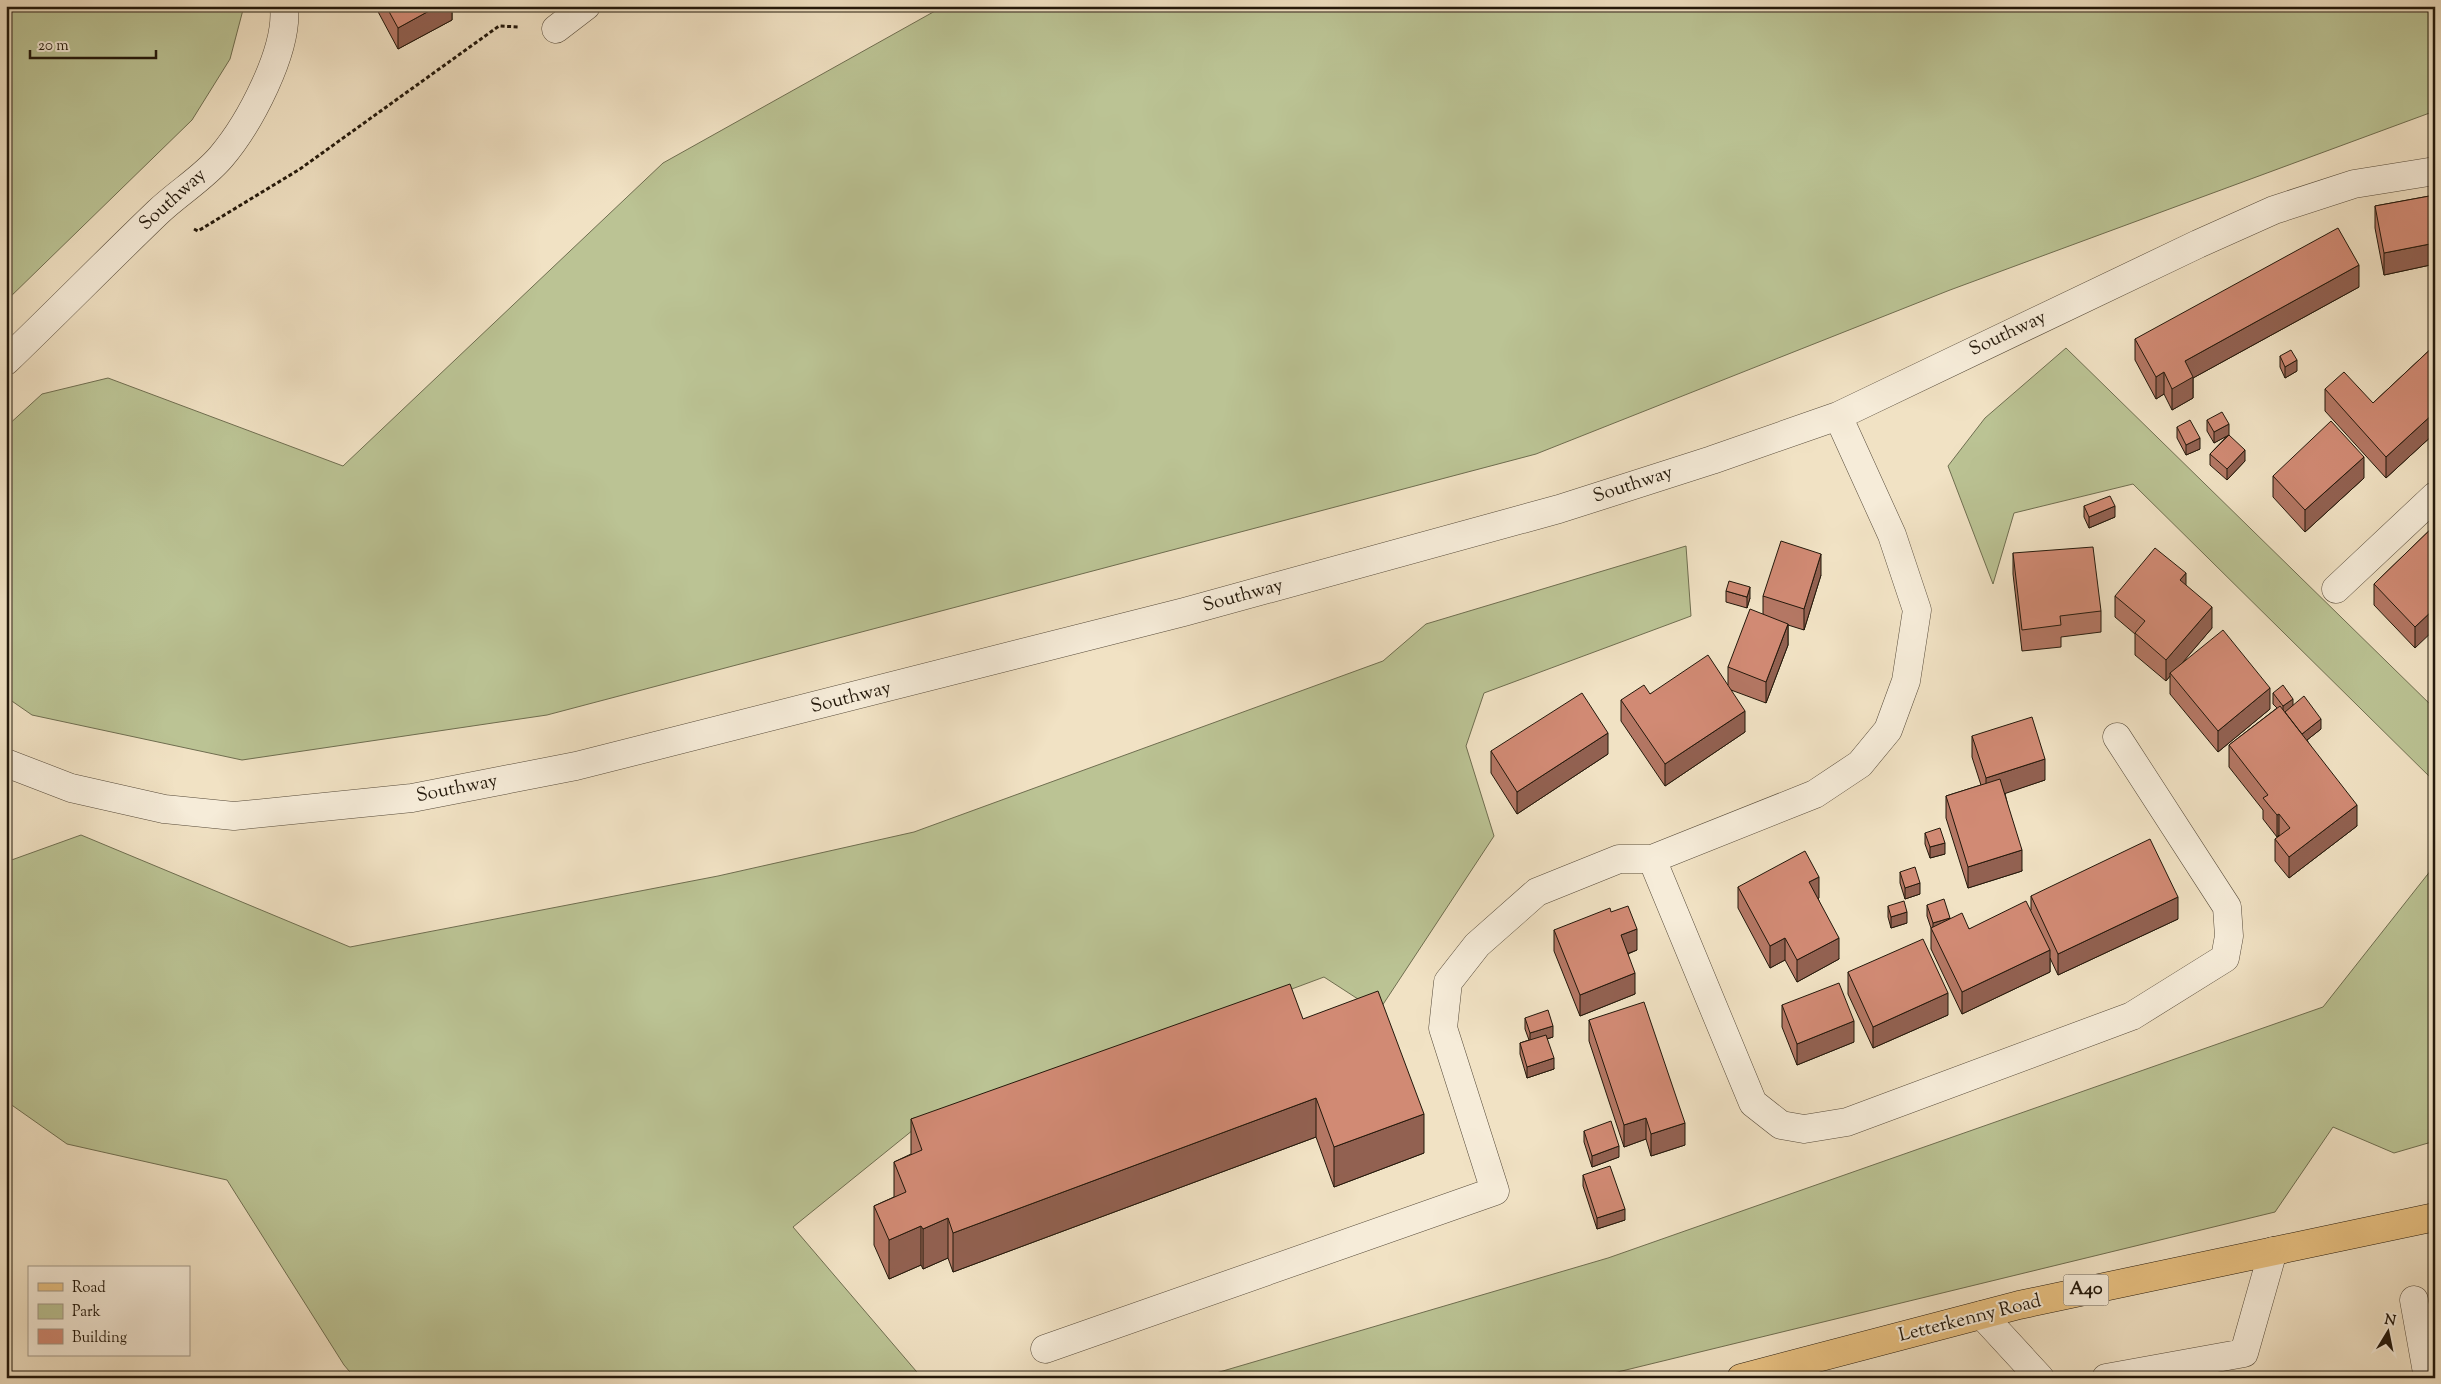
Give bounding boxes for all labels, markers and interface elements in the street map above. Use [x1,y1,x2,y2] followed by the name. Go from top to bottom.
[30,28,156,60] scale bar
[38,36,69,57] text: 20 m
[133,162,213,238] street label: Southway
[1965,304,2051,364] street label: Southway
[1590,459,1677,511] street label: Southway
[1200,572,1287,620] street label: Southway
[808,675,895,721] street label: Southway
[414,768,500,810] street label: Southway
[28,1266,190,1356] legend
[2064,1274,2108,1306] road number: A40
[72,1278,106,1299] text: Road
[1896,1288,2044,1350] street label: Letterkenny Road
[72,1302,101,1323] text: Park
[2364,1306,2414,1356] north arrow
[2383,1310,2397,1332] text: N
[72,1328,127,1349] text: Building

